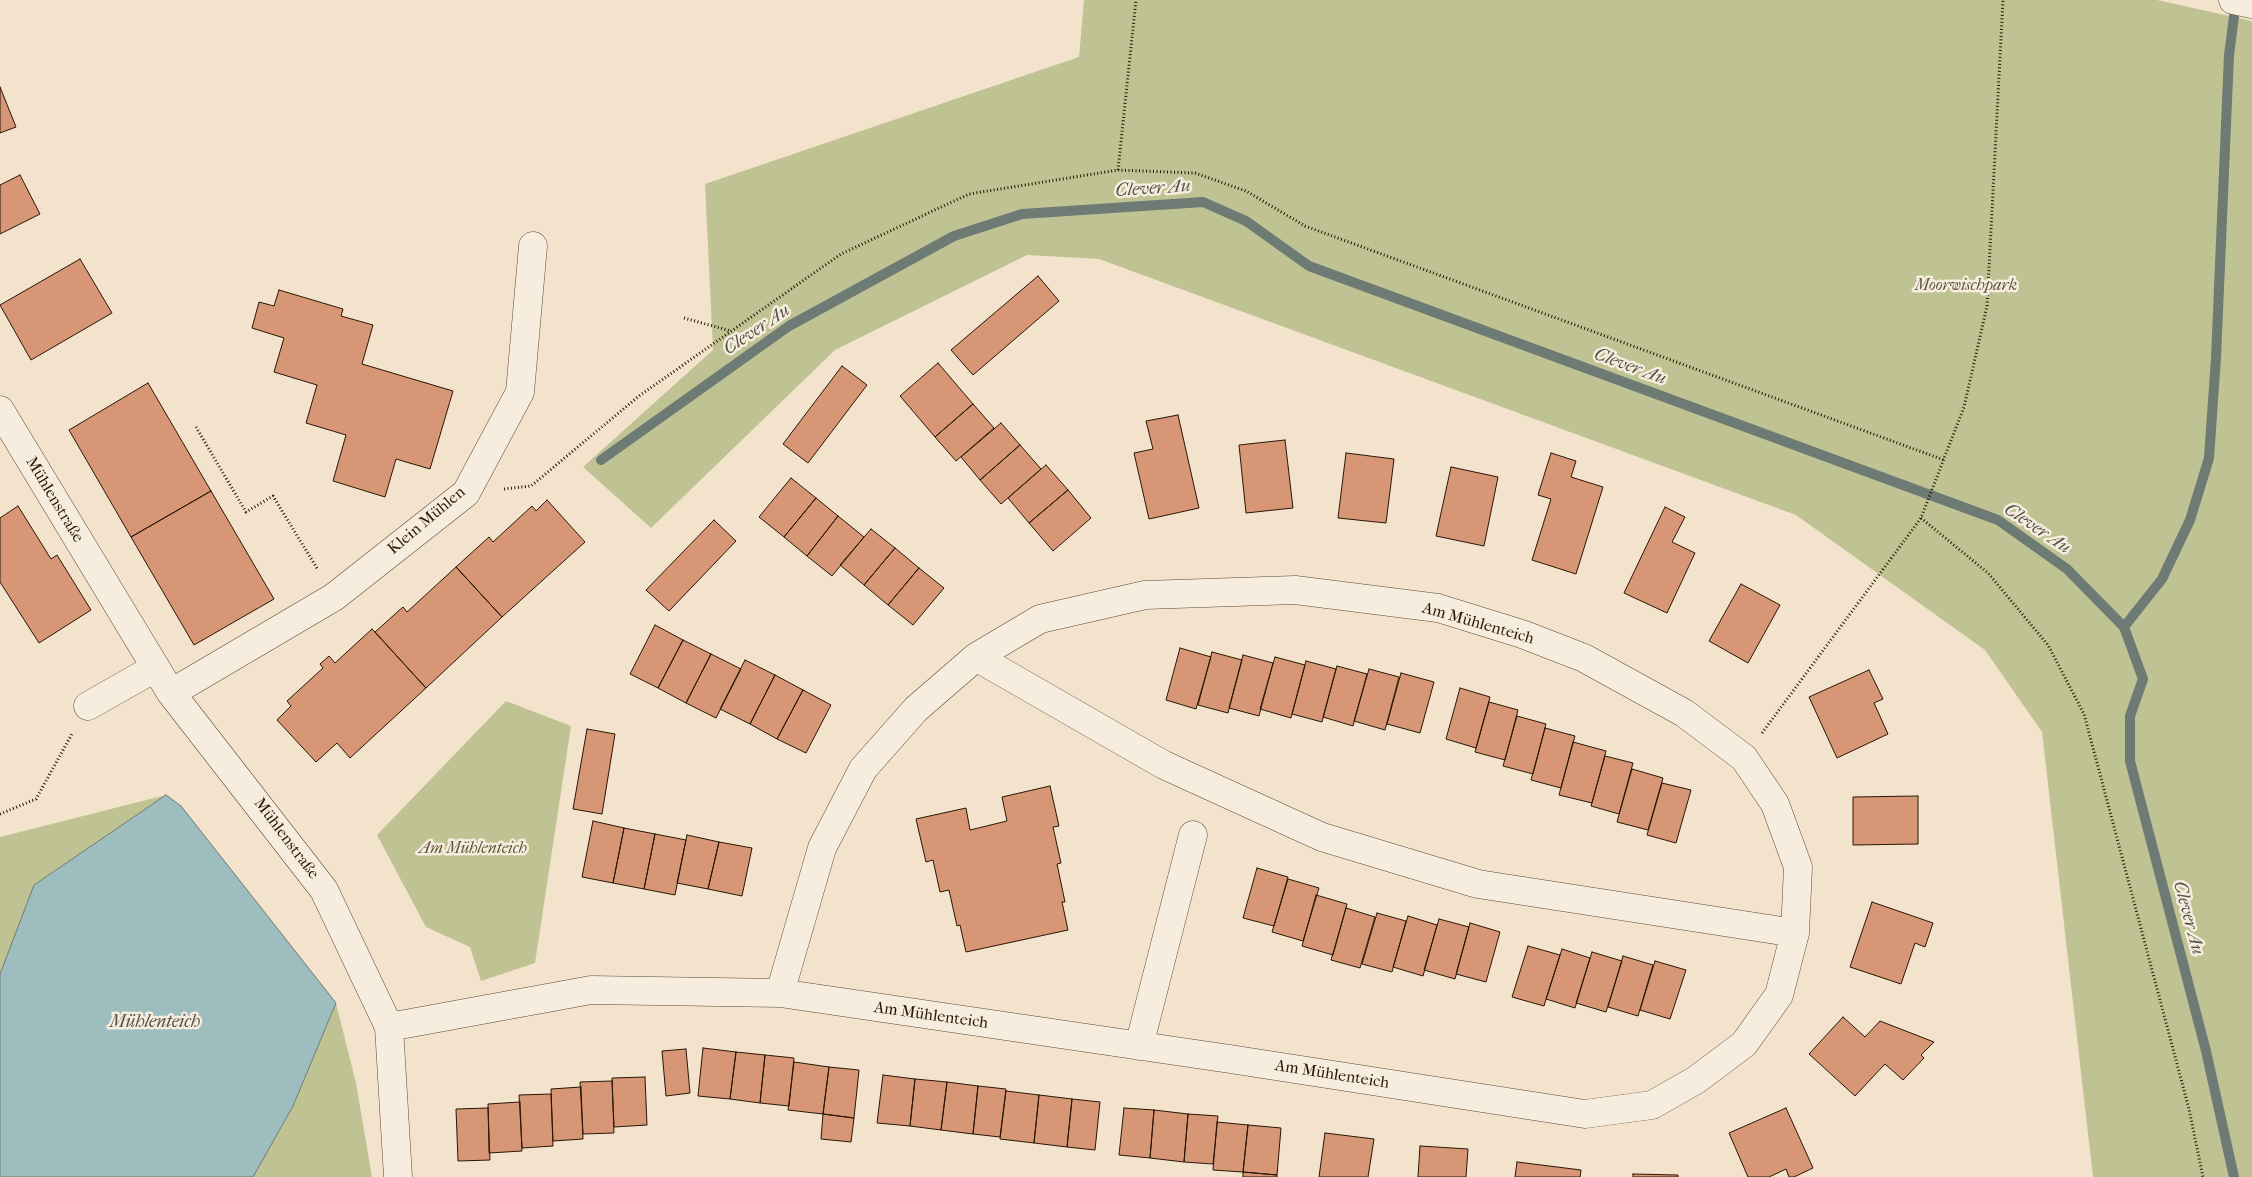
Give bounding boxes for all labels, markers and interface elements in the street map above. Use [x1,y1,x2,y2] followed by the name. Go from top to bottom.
[1115,176,1191,202] water label: Clever Au
[1915,276,2017,296] park label: Moorwischpark
[720,300,794,360] water label: Clever Au
[1591,344,1669,390] water label: Clever Au
[21,454,87,546] street label: Mühlenstraße
[384,483,470,559] street label: Klein Mühlen
[2000,499,2074,559] water label: Clever Au
[1420,599,1536,649] street label: Am Mühlenteich
[249,795,323,883] street label: Mühlenstraße
[419,839,527,859] park label: Am Mühlenteich
[2168,879,2208,957] water label: Clever Au
[873,998,989,1034] street label: Am Mühlenteich
[110,1012,200,1034] water label: Mühlenteich
[1274,1057,1390,1093] street label: Am Mühlenteich

